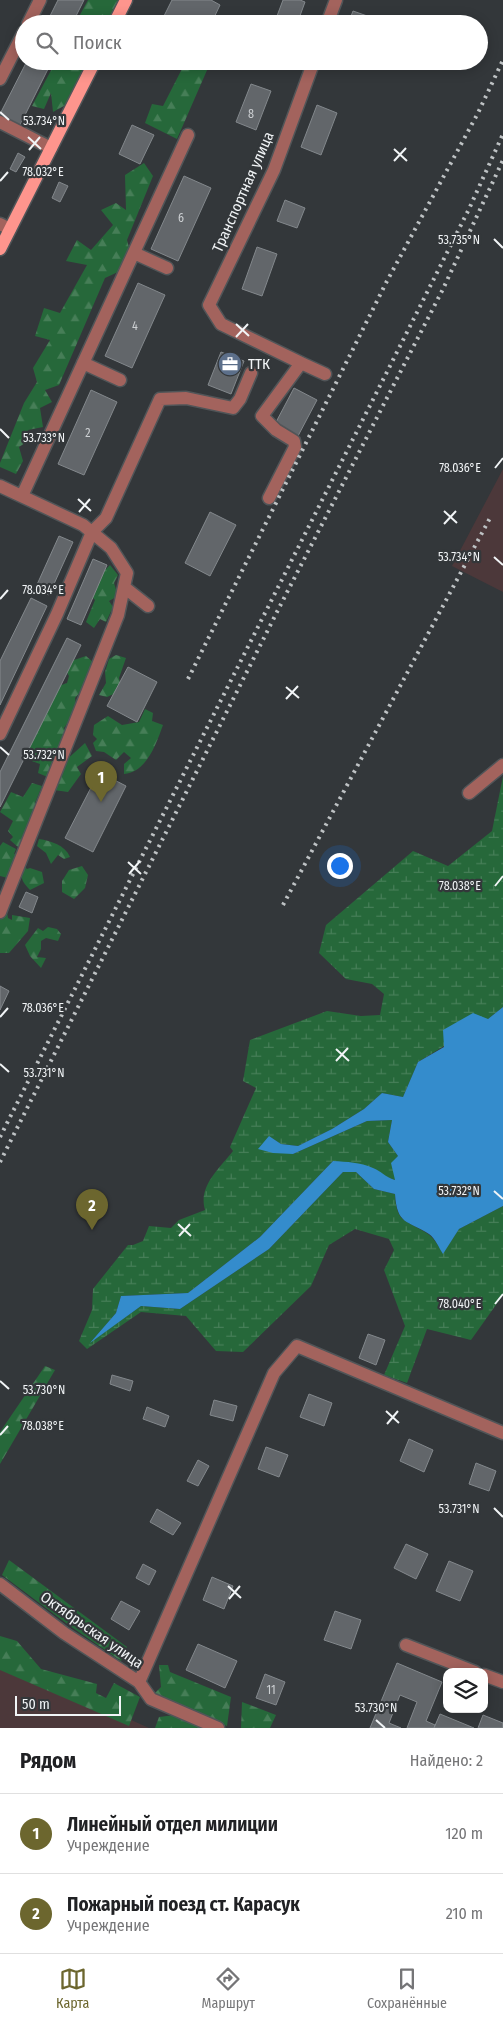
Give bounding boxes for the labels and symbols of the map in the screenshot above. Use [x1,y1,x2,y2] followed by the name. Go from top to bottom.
[248,107,254,121] house number: 8
[23,114,65,128] text: 53.734°N
[208,129,278,255] street label: Транспортная улица
[22,165,64,179] text: 78.032°E
[178,211,184,225] house number: 6
[438,233,480,247] text: 53.735°N
[132,319,138,333] house number: 4
[217,351,243,377] office icon: ТТК
[248,355,270,373] place label: ТТК
[85,426,91,440] house number: 2
[23,431,65,445] text: 53.733°N
[439,461,481,475] text: 78.036°E
[438,550,480,564] text: 53.734°N
[22,583,64,597] text: 78.034°E
[23,748,65,762] text: 53.732°N
[85,761,117,802] pin: 1
[327,853,353,879] your location
[439,879,481,893] text: 78.038°E
[22,1001,64,1015] text: 78.036°E
[24,1066,64,1080] text: 53.731°N
[438,1184,480,1198] text: 53.732°N
[76,1189,108,1230] pin: 2
[439,1297,482,1311] text: 78.040°E
[23,1383,65,1397] text: 53.730°N
[22,1419,64,1433] text: 78.038°E
[439,1502,479,1516] text: 53.731°N
[37,1588,147,1672] street label: Октябрьская улица
[266,1683,276,1697] house number: 11
[15,1693,121,1716] scale bar
[355,1701,397,1715] text: 53.730°N

